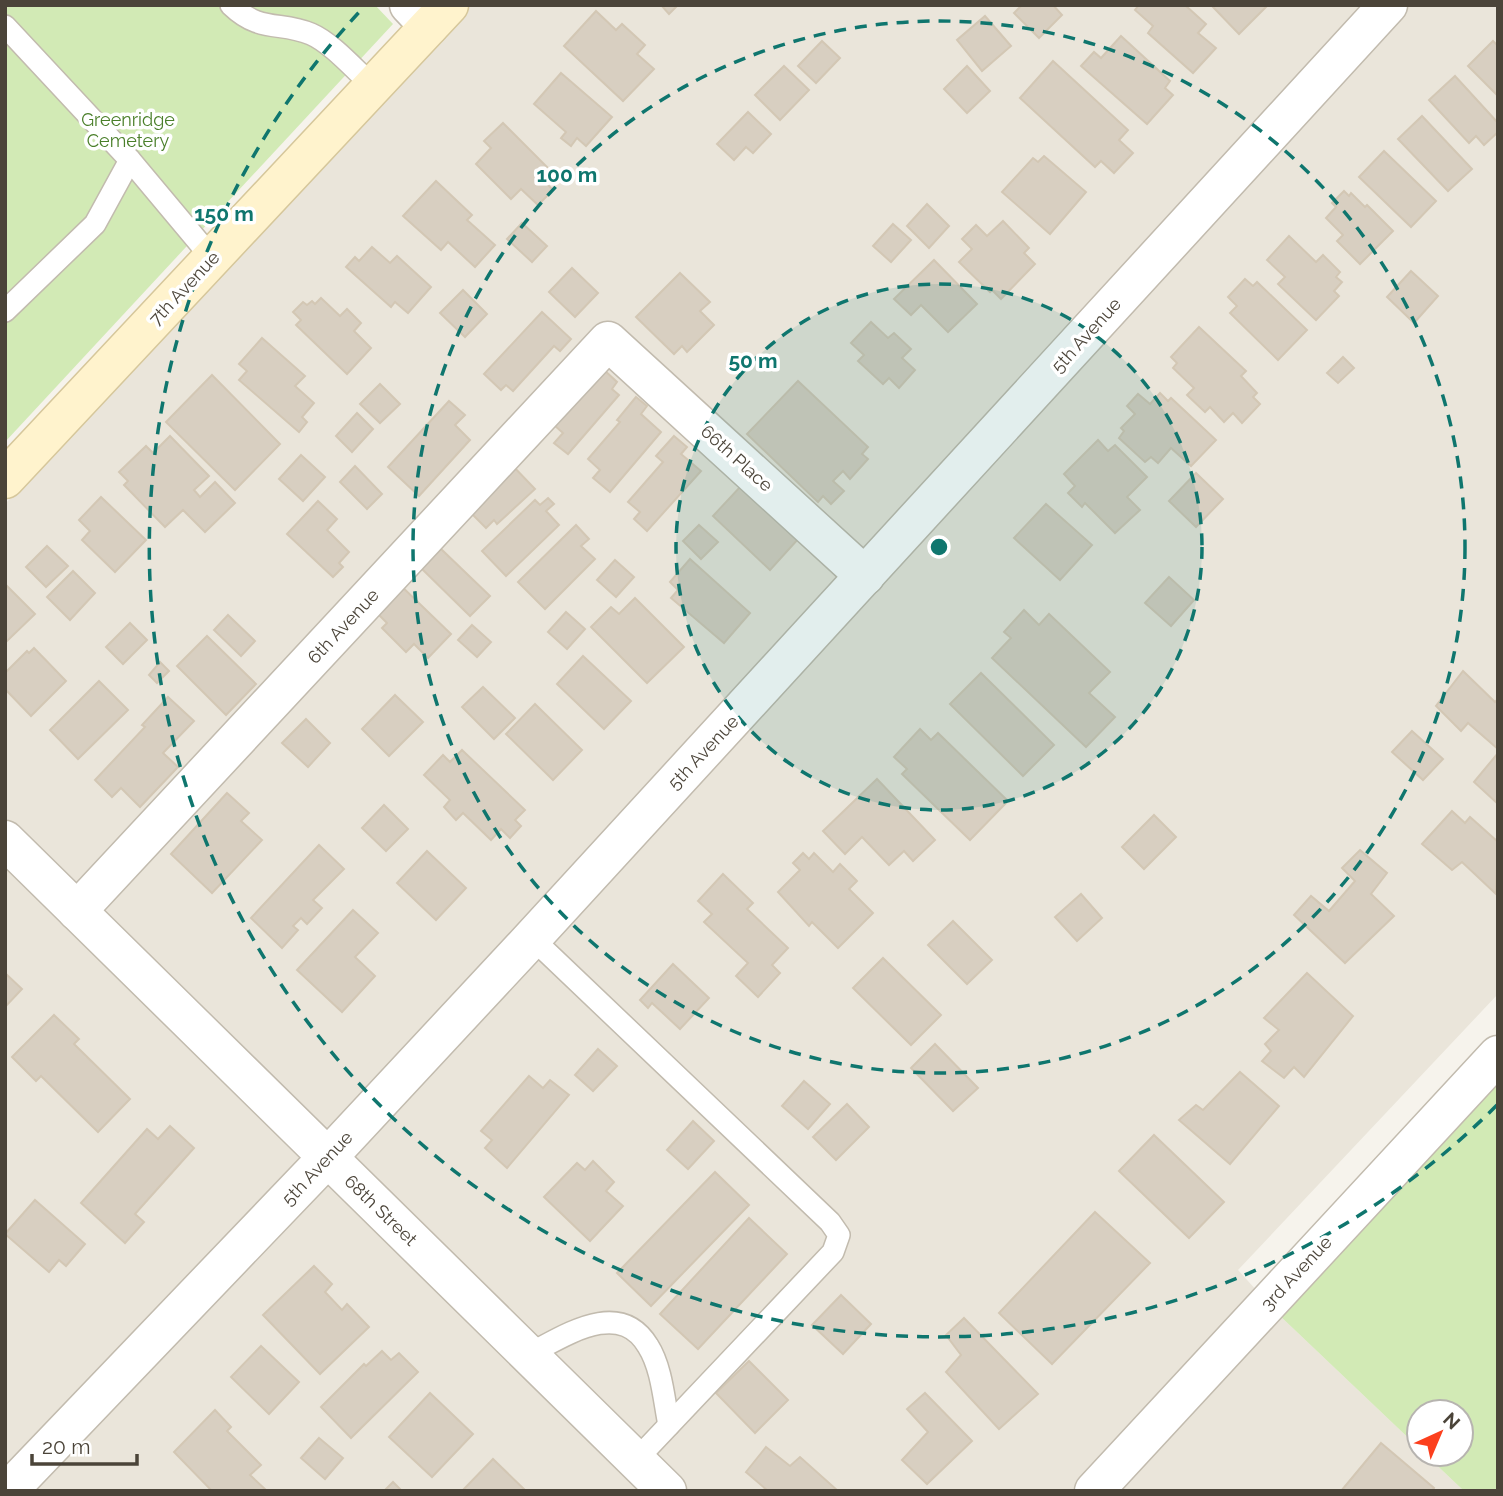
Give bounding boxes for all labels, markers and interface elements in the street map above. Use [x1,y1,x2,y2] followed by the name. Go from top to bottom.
[81,109,175,151] park label: Greenridge Cemetery
[537,162,597,187] text: 100 m
[194,201,254,226] text: 150 m
[144,246,224,329] street label: 7th Avenue
[1047,293,1125,377] street label: 5th Avenue
[728,348,778,373] text: 50 m
[697,420,777,496] street label: 66th Place
[927,535,951,559] centre of rings
[303,584,383,668] street label: 6th Avenue
[663,710,743,793] street label: 5th Avenue
[277,1126,357,1209] street label: 5th Avenue
[340,1170,422,1250] street label: 68th Street
[1256,1231,1336,1315] street label: 3rd Avenue
[1405,1398,1475,1468] north arrow
[1439,1408,1465,1434] text: N
[32,1422,136,1466] scale bar
[42,1434,90,1459] text: 20 m

